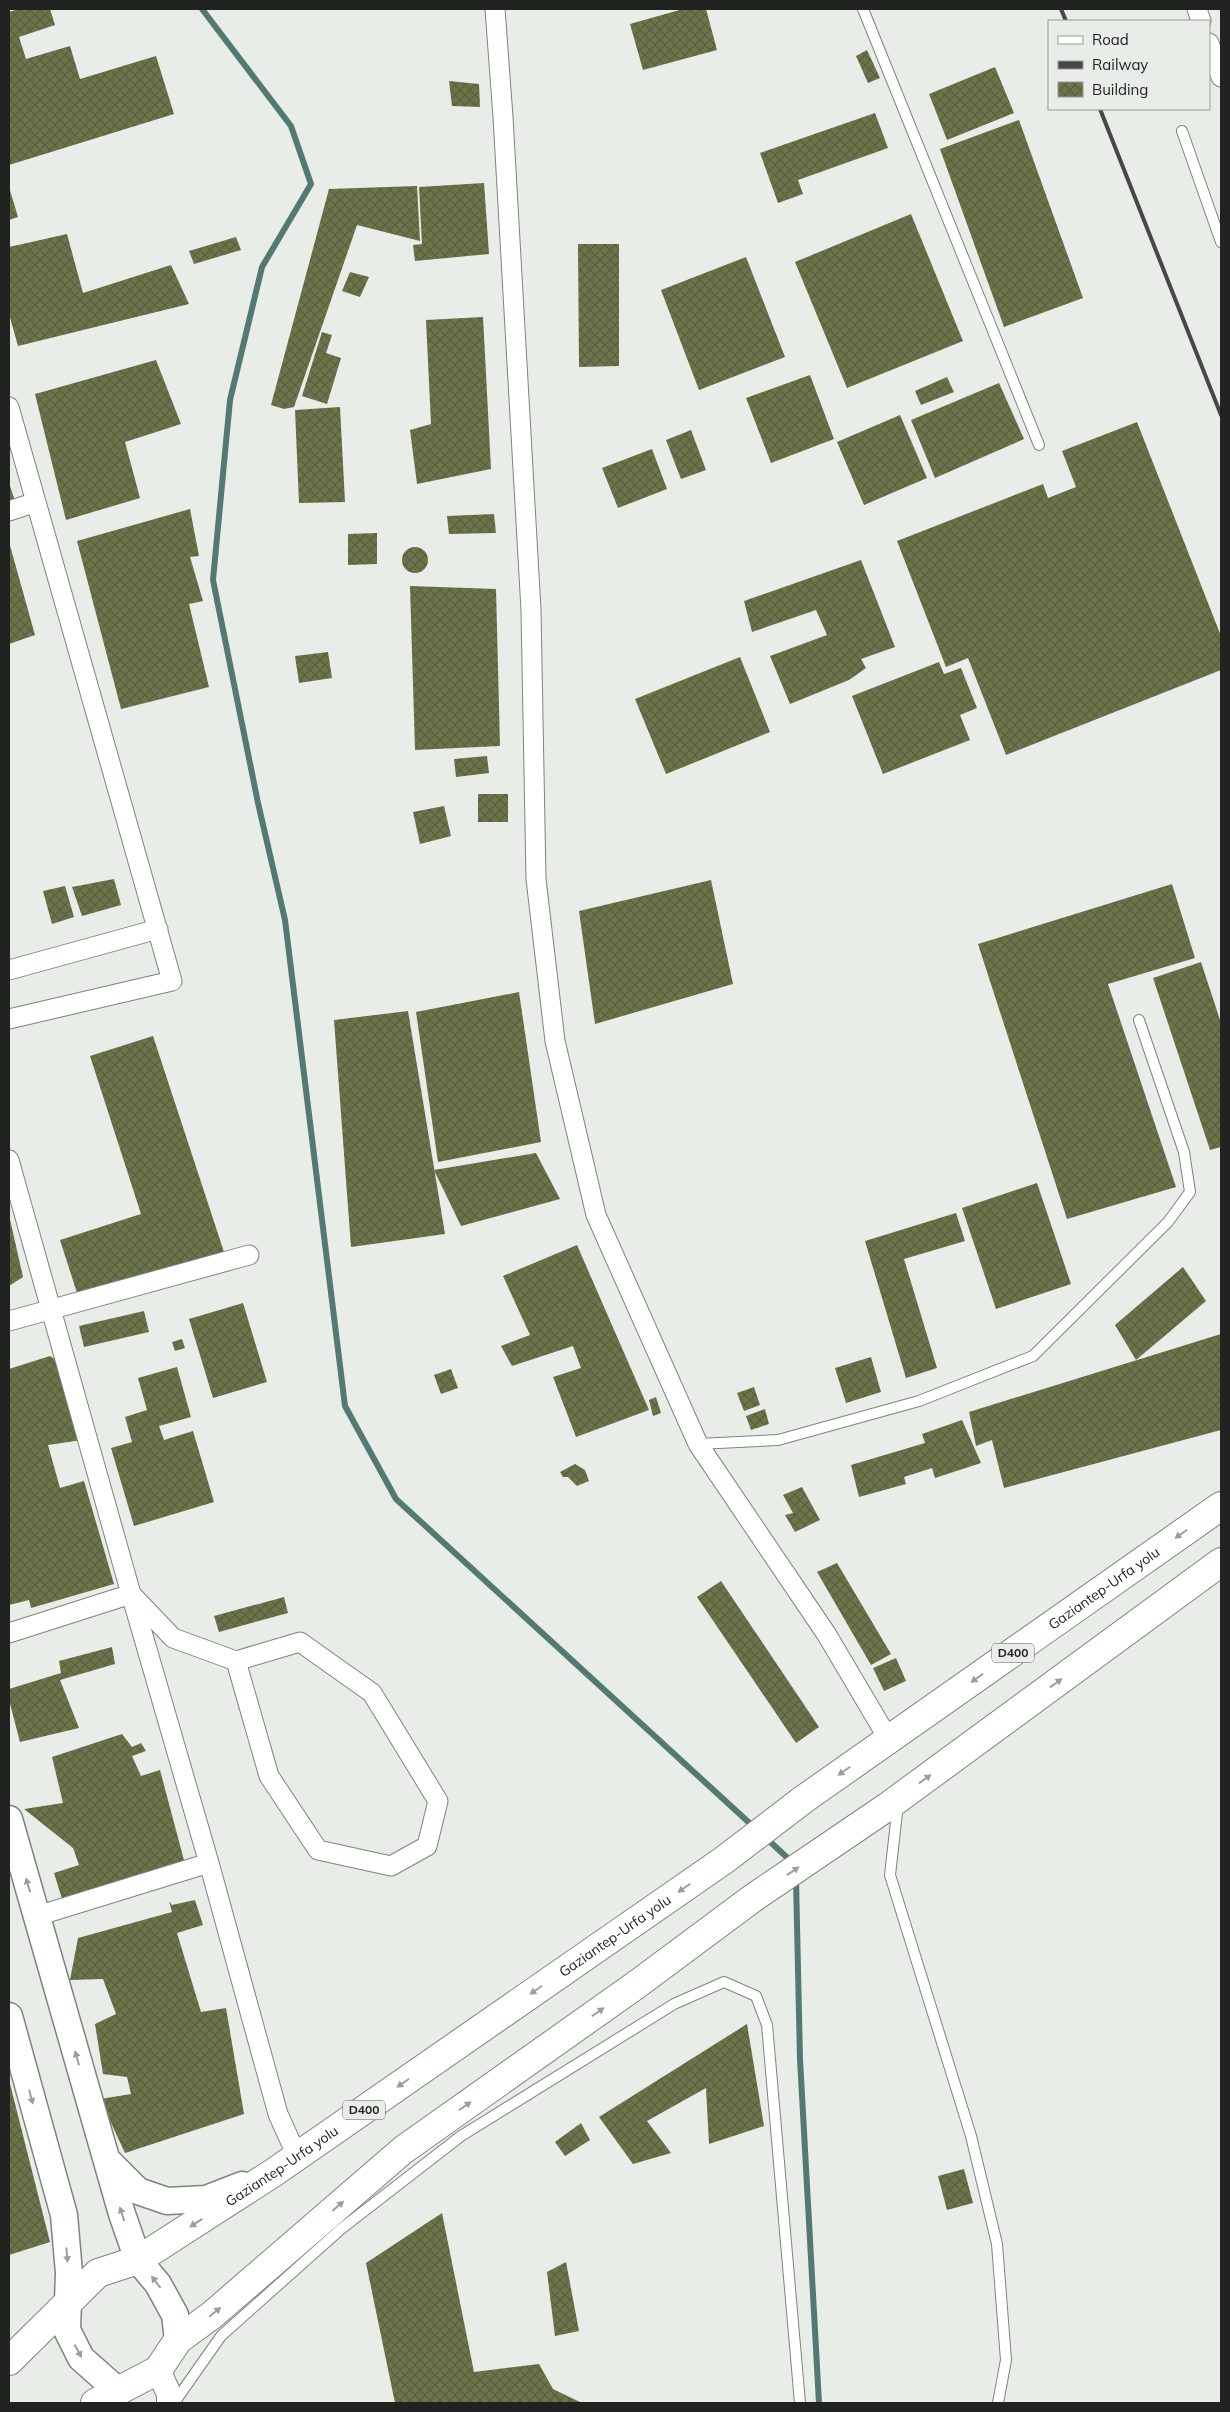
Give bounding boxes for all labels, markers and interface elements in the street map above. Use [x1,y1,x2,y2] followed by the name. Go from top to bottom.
[1048,20,1210,110] legend
[1092,30,1129,49] text: Road
[1092,55,1148,74] text: Railway
[1092,80,1148,99] text: Building
[1175,1529,1188,1539] one-way arrow
[1045,1543,1163,1634] street label: Gaziantep-Urfa yolu
[992,1644,1034,1662] road number: D400
[970,1673,984,1683] one-way arrow
[1050,1678,1063,1688] one-way arrow
[837,1766,851,1776] one-way arrow
[918,1774,932,1784] one-way arrow
[786,1866,800,1876] one-way arrow
[24,1877,32,1892] one-way arrow
[677,1883,691,1893] one-way arrow
[555,1891,674,1981] street label: Gaziantep-Urfa yolu
[529,1985,543,1995] one-way arrow
[591,2007,605,2017] one-way arrow
[73,2051,81,2066] one-way arrow
[396,2078,410,2088] one-way arrow
[27,2089,35,2104] one-way arrow
[343,2100,385,2120] road number: D400
[458,2101,472,2111] one-way arrow
[222,2122,342,2210] street label: Gaziantep-Urfa yolu
[331,2201,344,2212] one-way arrow
[118,2207,126,2222] one-way arrow
[189,2218,202,2228] one-way arrow
[64,2247,72,2263] one-way arrow
[150,2276,161,2289] one-way arrow
[208,2307,221,2318] one-way arrow
[74,2344,82,2359] one-way arrow

